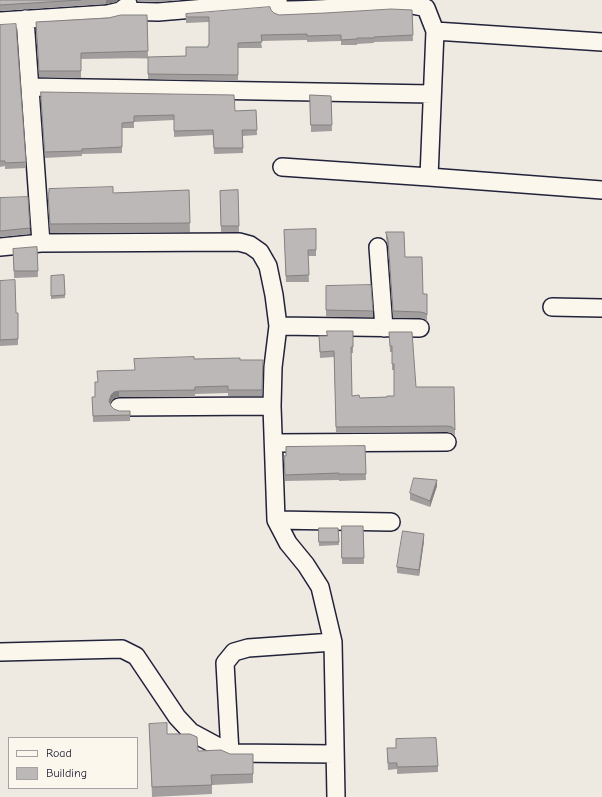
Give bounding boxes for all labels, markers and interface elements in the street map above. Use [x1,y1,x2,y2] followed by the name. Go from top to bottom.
[8,737,138,789] legend
[46,746,72,760] text: Road
[46,766,87,780] text: Building

